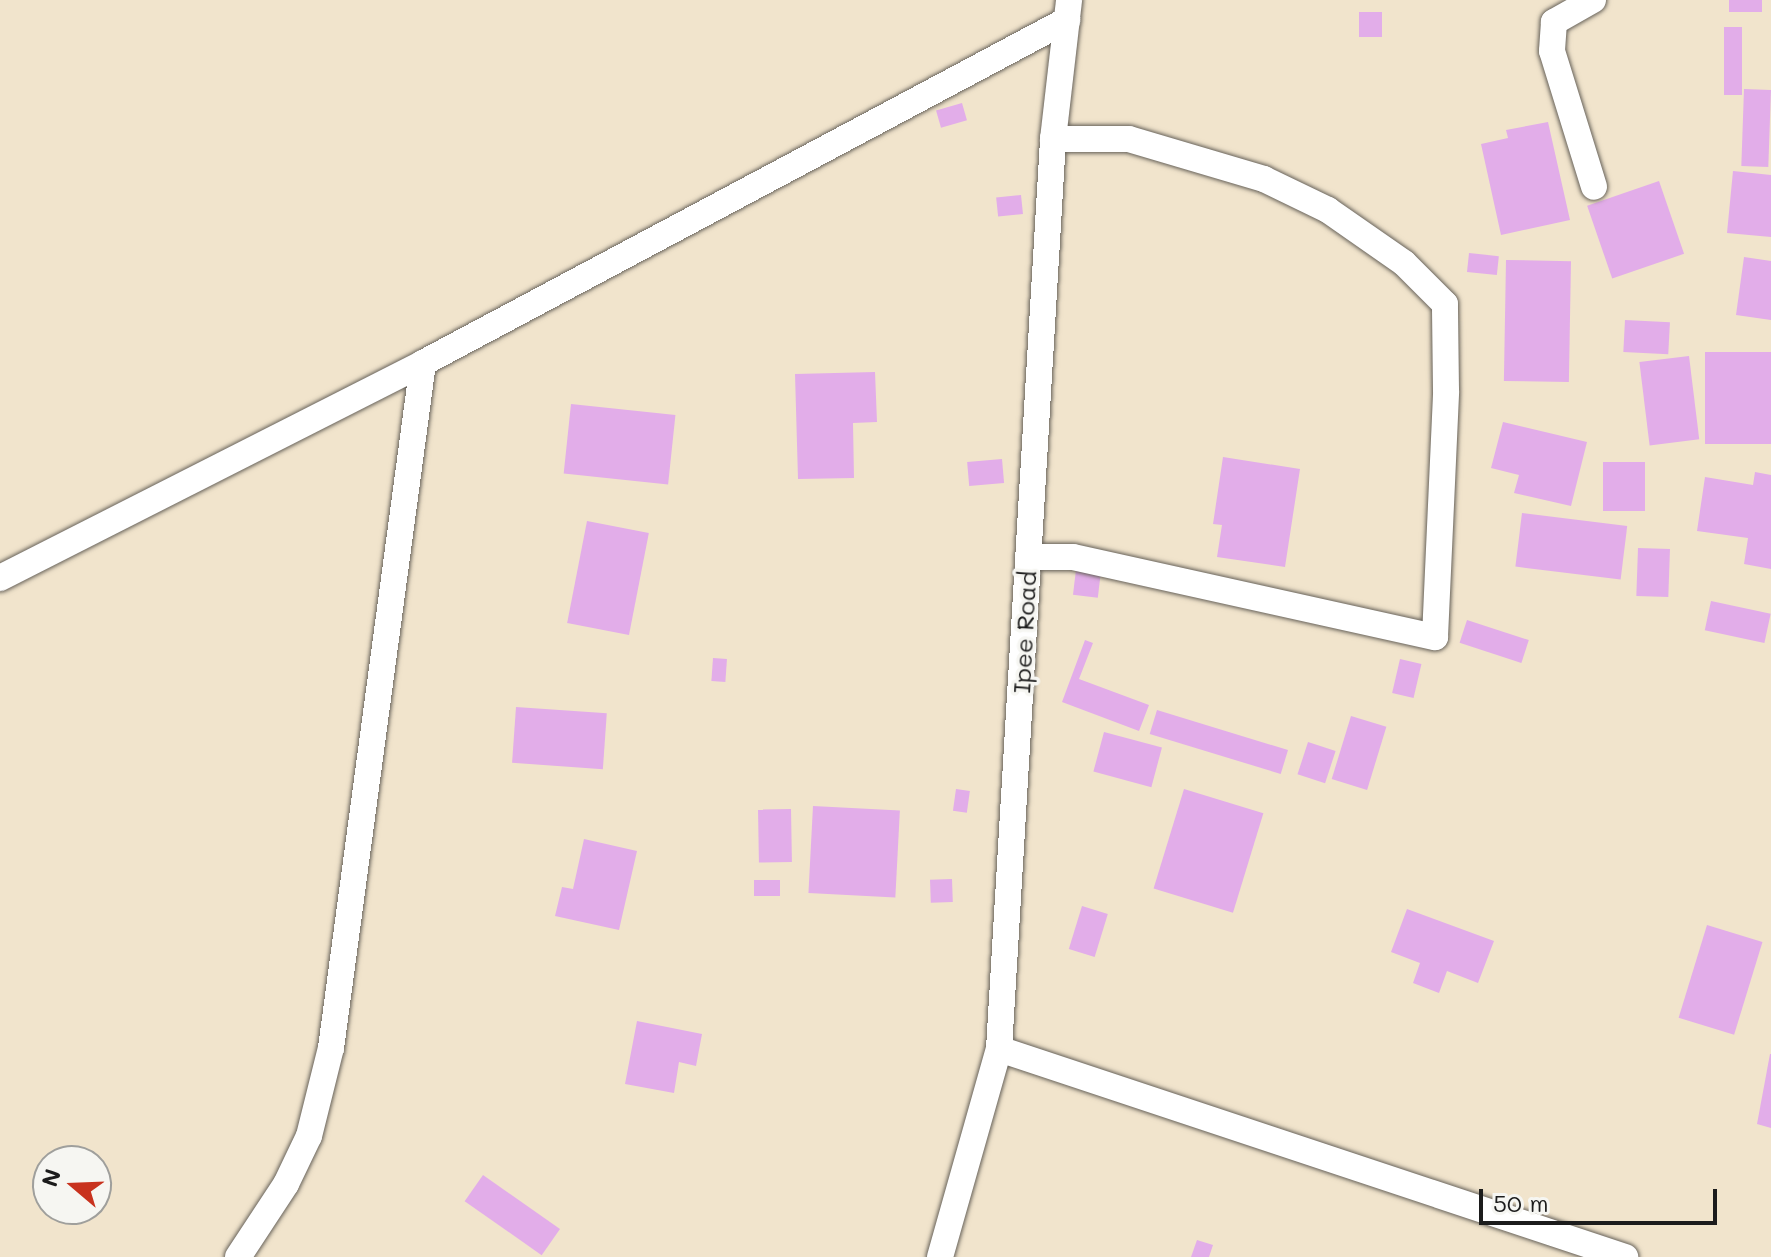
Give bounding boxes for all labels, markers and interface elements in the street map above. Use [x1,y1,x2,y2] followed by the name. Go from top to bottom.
[1006,570,1042,694] street label: Ipee Road
[32,1145,112,1225] north arrow
[34,1165,67,1190] text: N
[1483,1173,1721,1223] scale bar
[1493,1187,1549,1218] text: 50 m

